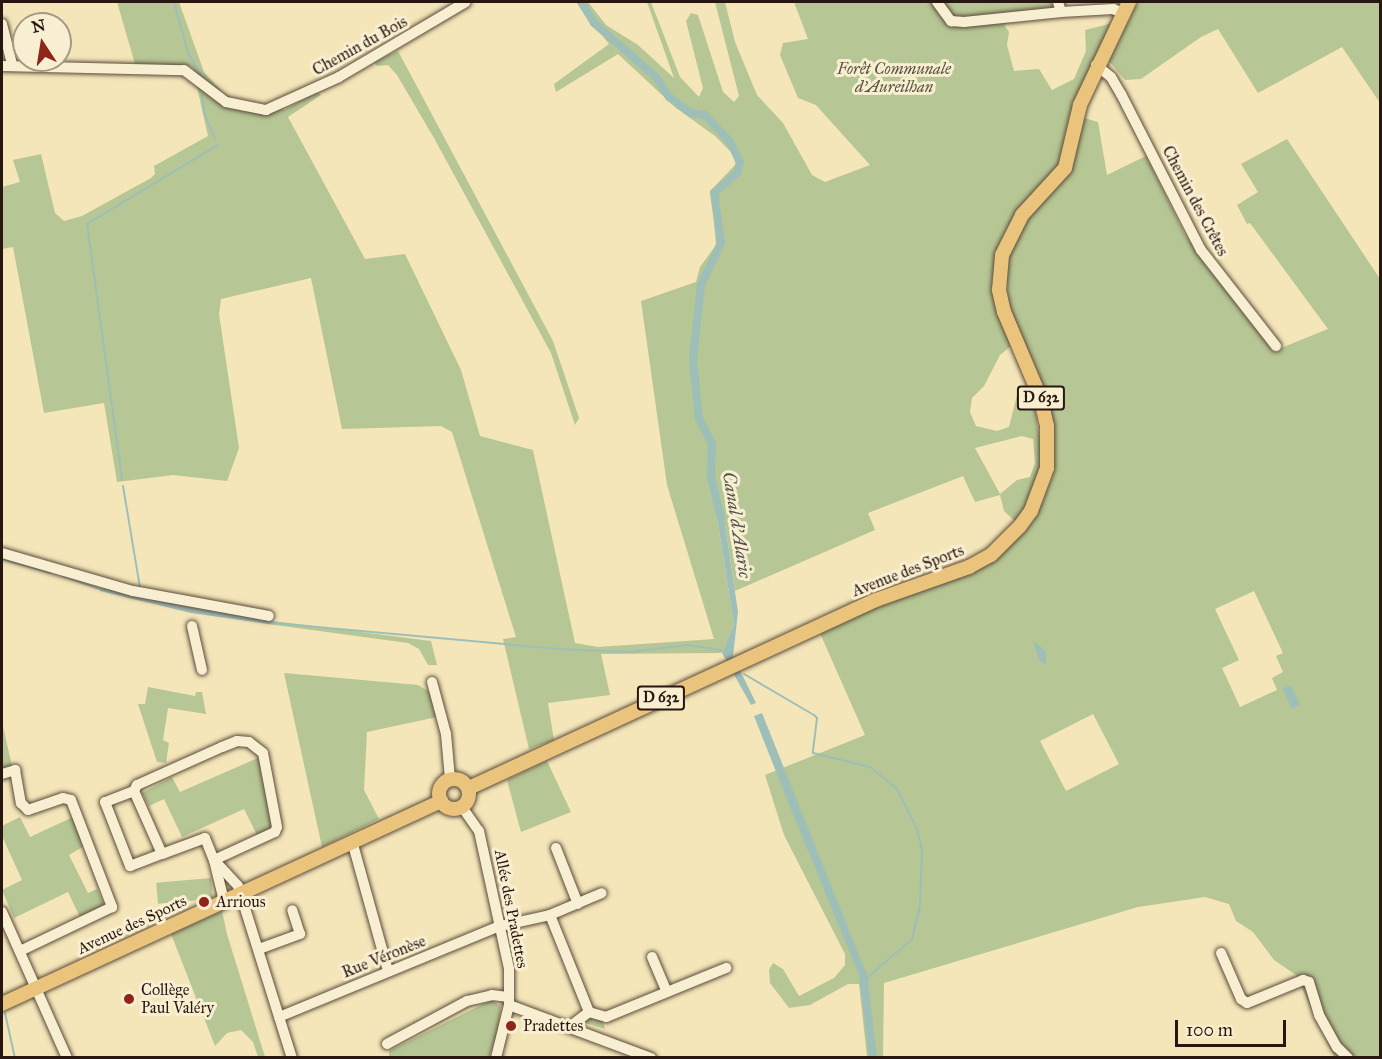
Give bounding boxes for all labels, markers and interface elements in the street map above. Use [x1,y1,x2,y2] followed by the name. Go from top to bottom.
[12,12,72,72] north arrow
[309,12,411,80] street label: Chemin du Bois
[30,15,47,37] text: N
[837,59,951,97] park label: Forêt Communale d'Aureilhan
[1158,143,1232,259] street label: Chemin des Crêtes
[1016,386,1066,410] road number: D 632
[718,470,756,580] water label: Canal d'Alaric
[849,541,967,601] street label: Avenue des Sports
[636,686,686,710] road number: D 632
[490,848,532,970] street label: Allée des Pradettes
[74,891,190,959] street label: Avenue des Sports
[216,892,266,912] place label: Arrious
[197,895,211,909] marker: Arrious
[339,932,429,982] street label: Rue Véronèse
[141,980,214,1018] place label: Collège Paul Valéry
[122,992,136,1006] marker: Collège Paul Valéry
[1178,1008,1289,1046] scale bar
[523,1016,583,1036] place label: Pradettes
[504,1019,518,1033] marker: Pradettes
[1186,1019,1233,1041] text: 100 m

